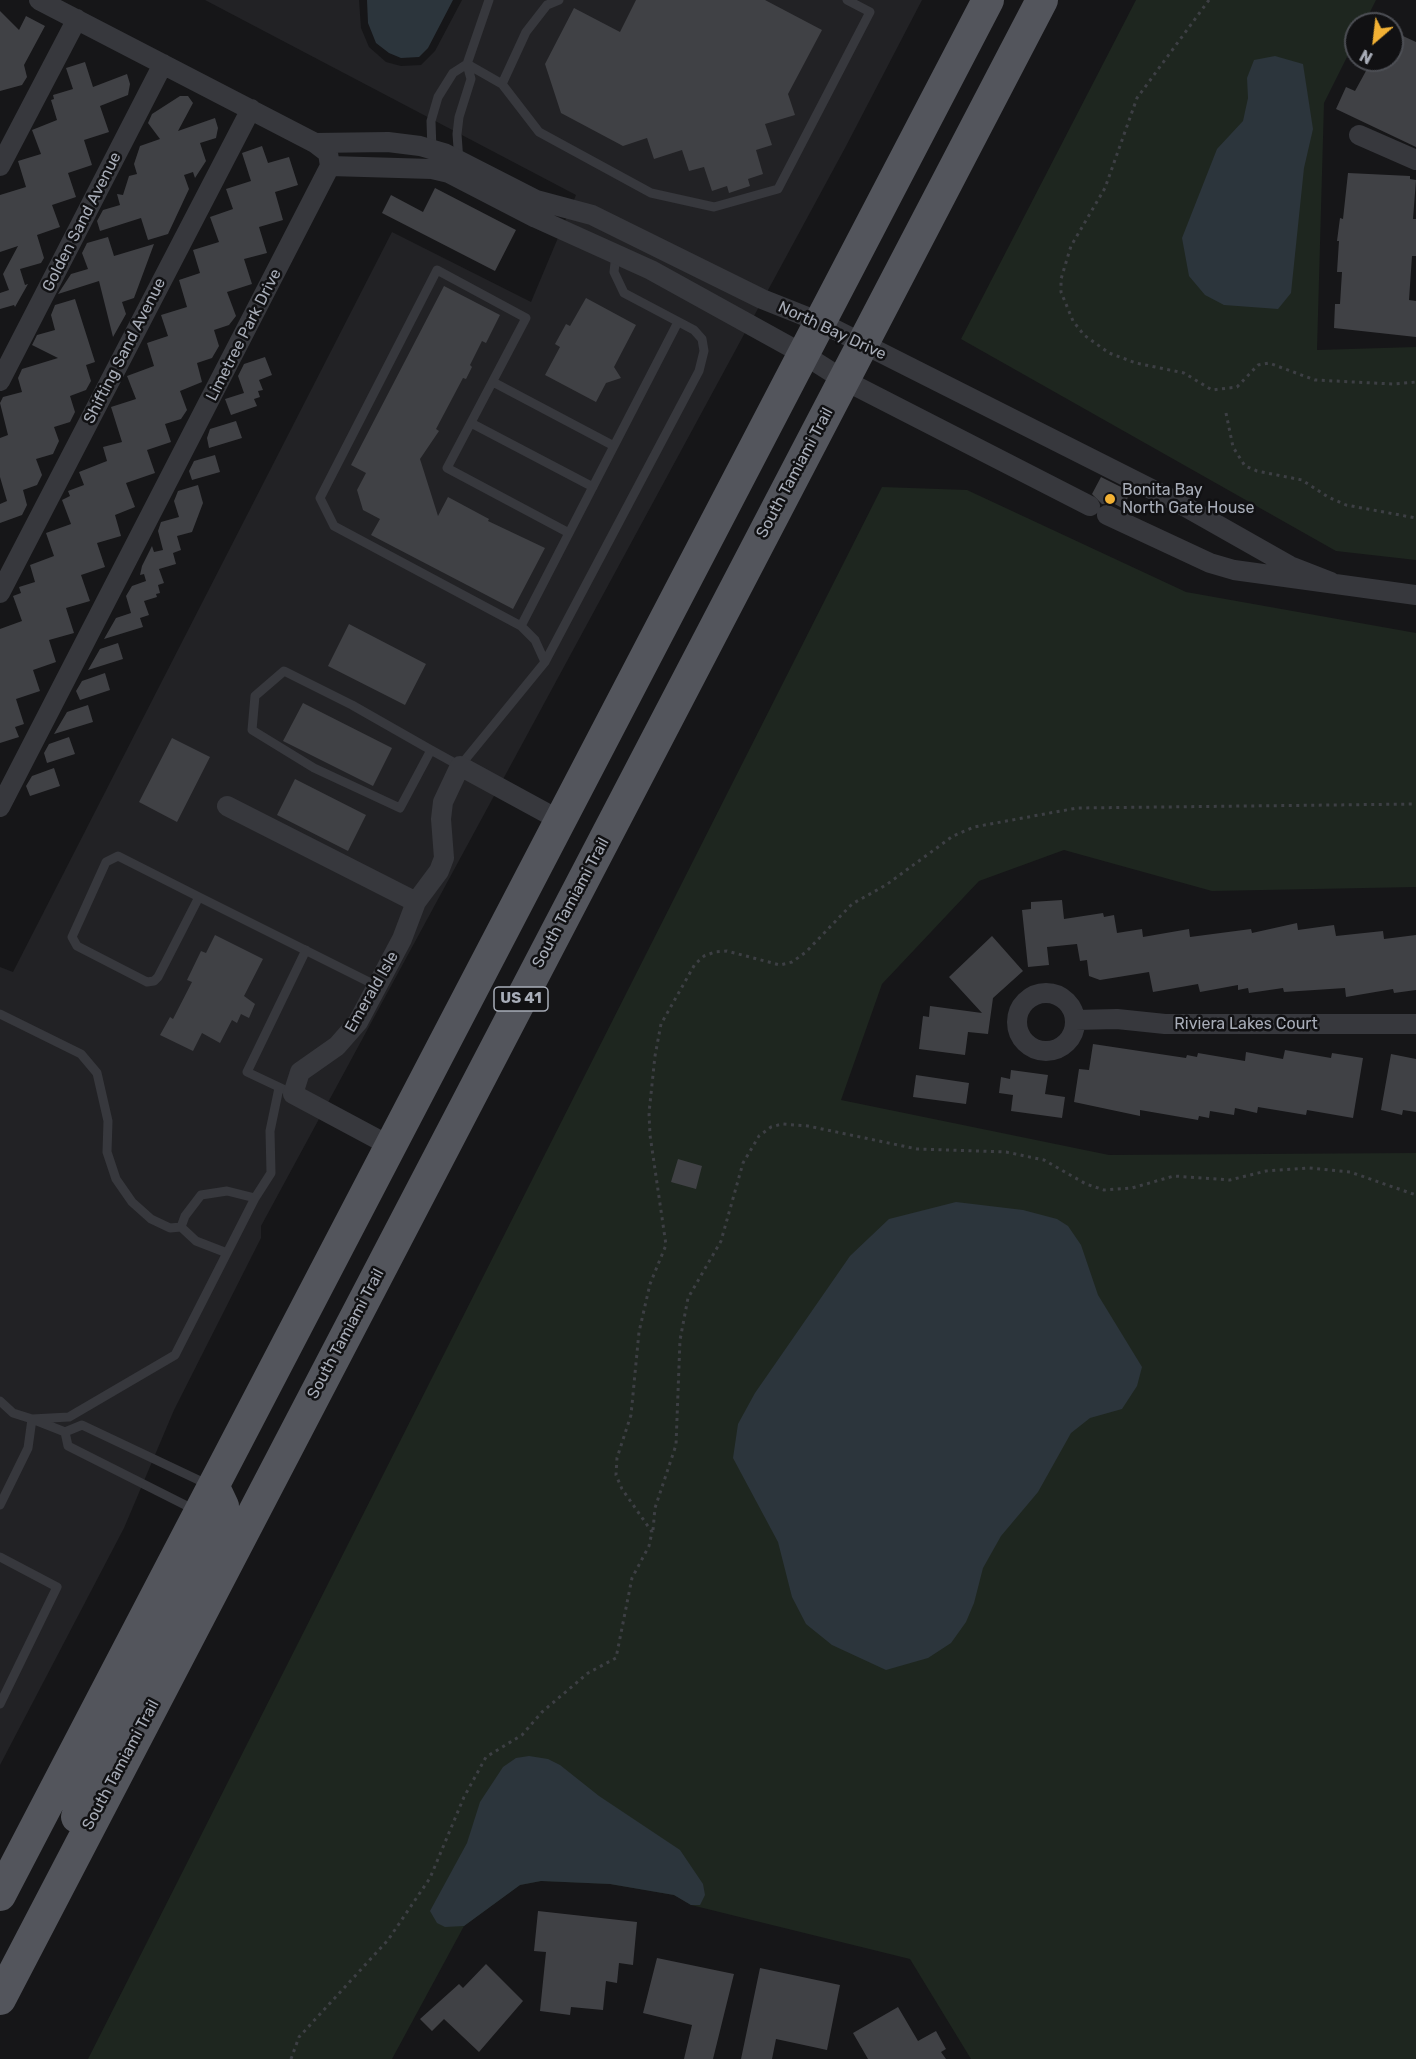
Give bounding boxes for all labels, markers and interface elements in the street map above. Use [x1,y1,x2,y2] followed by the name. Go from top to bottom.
[1344,12,1404,72] north arrow
[1357,45,1376,68] text: N
[38,149,126,295] street label: Golden Sand Avenue
[202,266,286,404] street label: Limetree Park Drive
[80,275,170,427] street label: Shifting Sand Avenue
[775,298,889,364] street label: North Bay Drive
[753,405,837,541] street label: South Tamiami Trail
[1122,480,1254,518] place label: Bonita Bay North Gate House
[1103,492,1117,506] marker: Bonita Bay North Gate House
[529,835,613,971] street label: South Tamiami Trail
[341,948,403,1036] street label: Emerald Isle
[494,987,548,1011] road number: US 41
[1174,1014,1318,1034] street label: Riviera Lakes Court
[304,1266,388,1402] street label: South Tamiami Trail
[79,1697,163,1833] street label: South Tamiami Trail

